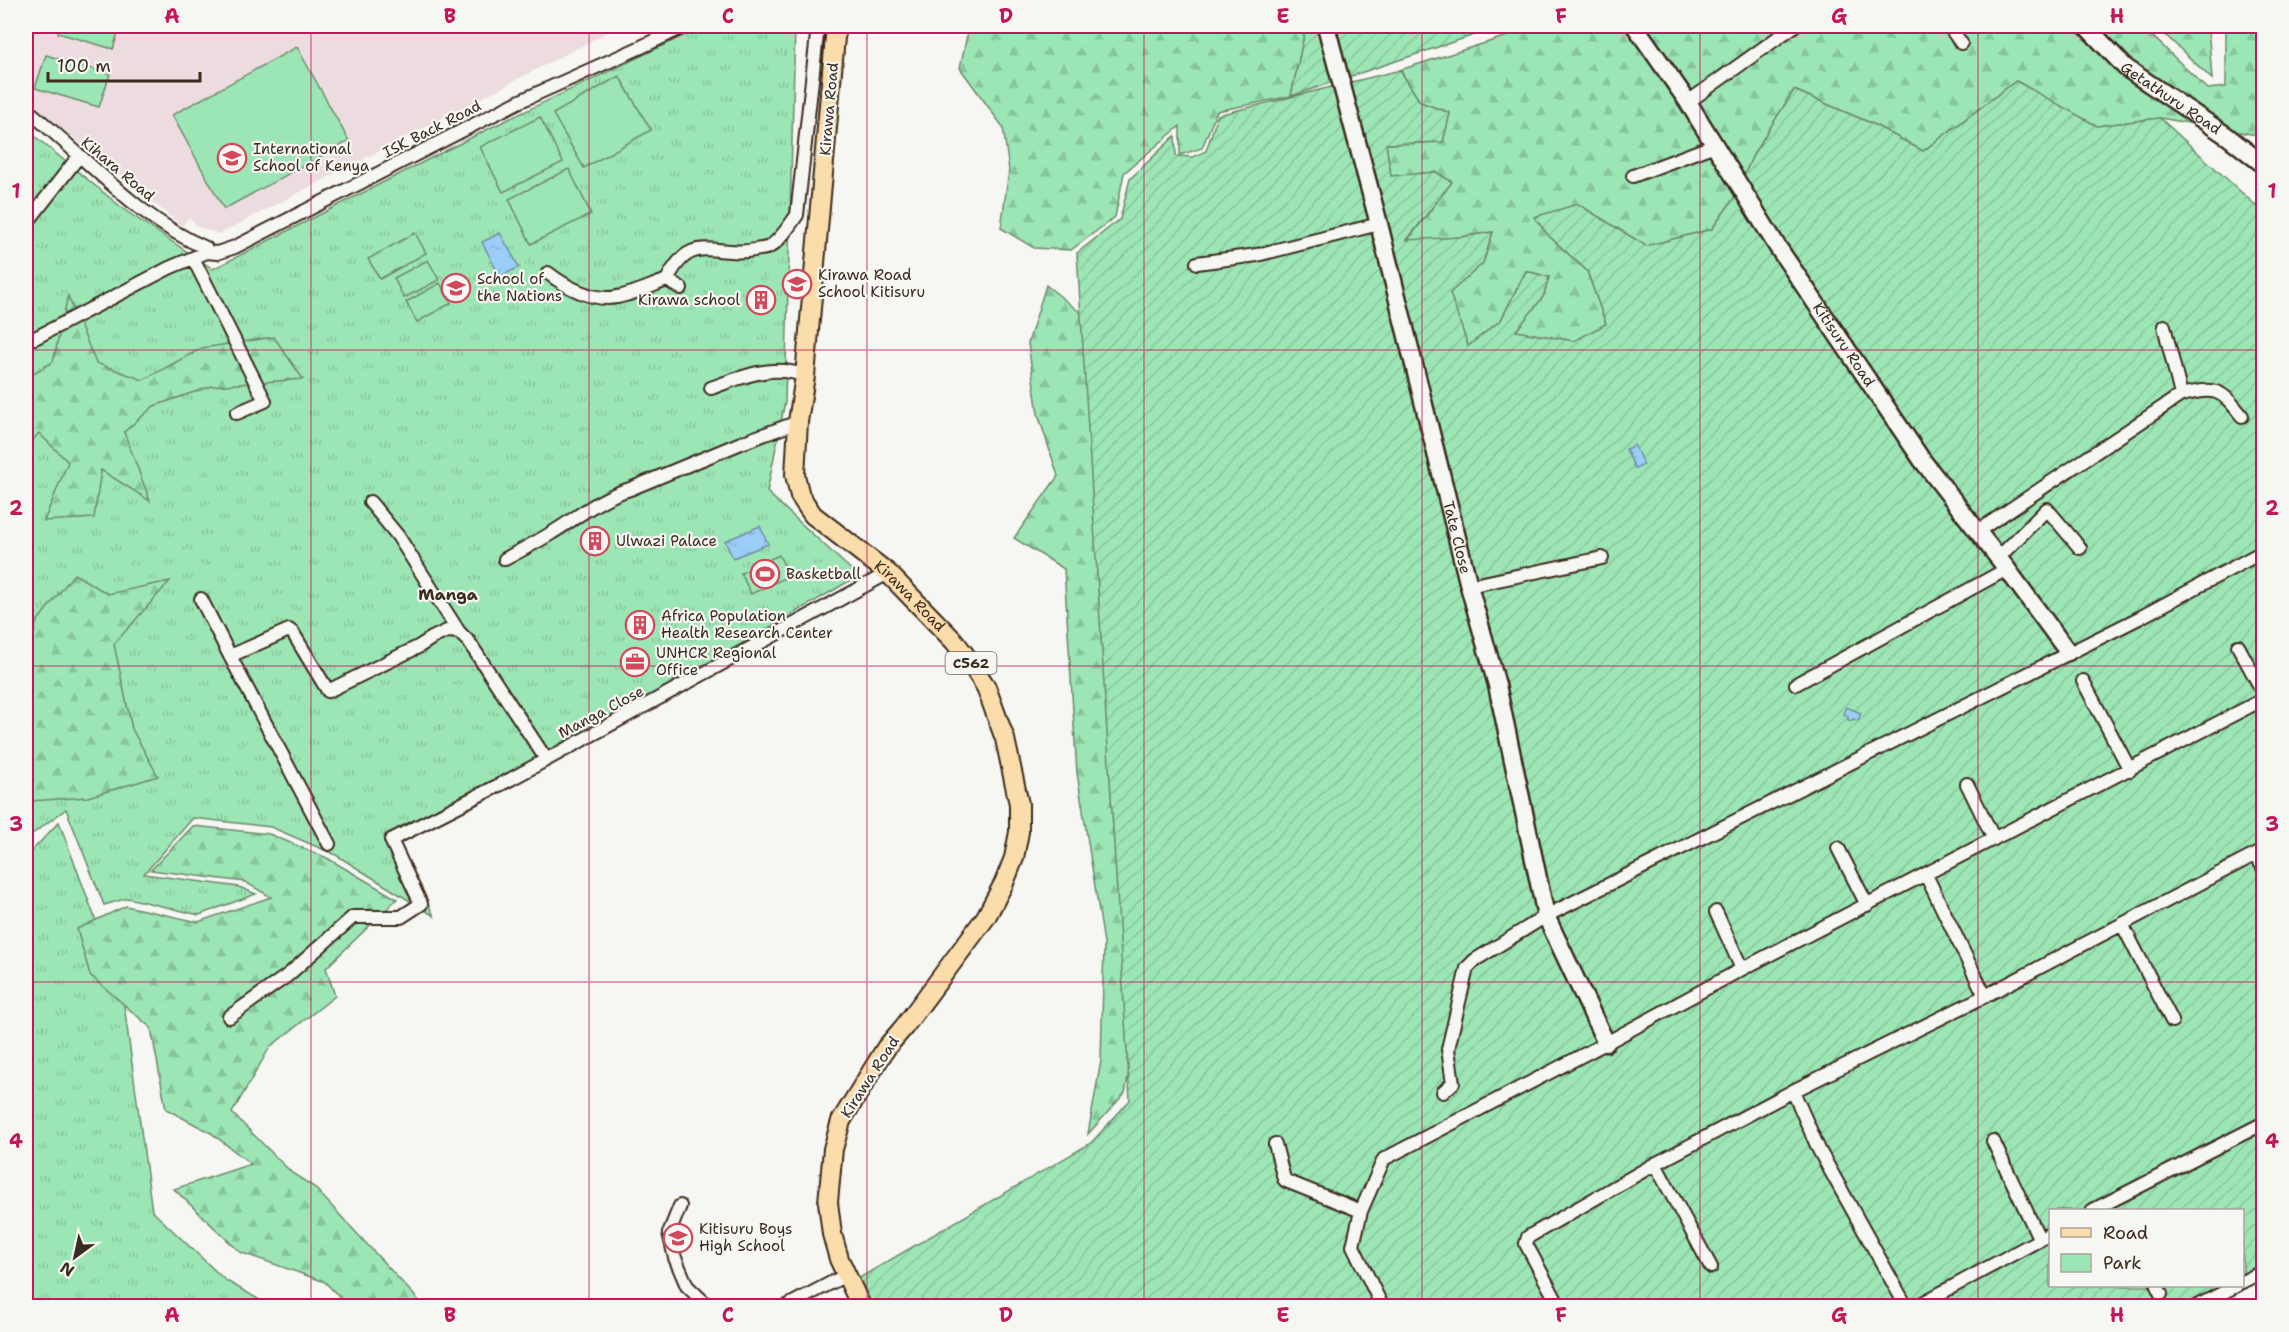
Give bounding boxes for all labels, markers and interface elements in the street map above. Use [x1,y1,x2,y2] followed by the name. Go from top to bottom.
[164,3,180,29] text: A
[444,3,456,29] text: B
[722,3,734,29] text: C
[999,3,1013,29] text: D
[1276,3,1290,29] text: E
[1555,3,1567,29] text: F
[1831,3,1847,29] text: G
[2110,3,2124,29] text: H
[48,45,200,83] scale bar
[57,54,111,78] text: 100 m
[2117,57,2225,139] street label: Getathuru Road
[815,61,843,156] street label: Kirawa Road
[379,95,485,162] street label: ISK Back Road
[77,132,159,206] street label: Kihara Road
[253,139,370,176] place label: International School of Kenya
[216,142,248,174] school or university icon: International School of Kenya
[11,178,21,204] text: 1
[2267,178,2277,204] text: 1
[818,265,925,302] place label: Kirawa Road School Kitisuru
[781,268,813,300] school or university icon: Kirawa Road School Kitisuru
[477,269,562,306] place label: School of the Nations
[440,272,472,304] school or university icon: School of the Nations
[745,284,777,316] building icon: Kirawa school
[638,290,740,310] place label: Kirawa school
[1808,299,1880,391] street label: Kitisuru Road
[9,495,23,521] text: 2
[2265,495,2279,521] text: 2
[1438,499,1476,576] street label: Tate Close
[579,525,611,557] building icon: Ulwazi Palace
[616,531,717,551] place label: Ulwazi Palace
[870,556,950,637] street label: Kirawa Road
[749,558,781,590] sports icon: Basketball
[786,564,862,584] place label: Basketball
[418,584,478,605] district label: Manga
[661,606,833,643] place label: Africa Population Health Research Center
[624,609,656,641] building icon: Africa Population Health Research Center
[656,643,777,680] place label: UNHCR Regional Office
[619,646,651,678] office icon: UNHCR Regional Office
[946,652,996,674] road number: C562
[555,681,647,743] street label: Manga Close
[9,811,23,837] text: 3
[2265,811,2279,837] text: 3
[836,1032,904,1122] street label: Kirawa Road
[9,1128,23,1154] text: 4
[2265,1128,2279,1154] text: 4
[2049,1209,2244,1287] legend
[699,1219,793,1256] place label: Kitisuru Boys High School
[2103,1221,2148,1245] text: Road
[662,1222,694,1254] school or university icon: Kitisuru Boys High School
[45,1227,105,1287] north arrow
[2103,1251,2142,1275] text: Park
[56,1257,78,1281] text: N
[164,1302,180,1328] text: A
[444,1302,456,1328] text: B
[722,1302,734,1328] text: C
[999,1302,1013,1328] text: D
[1276,1302,1290,1328] text: E
[1555,1302,1567,1328] text: F
[1831,1302,1847,1328] text: G
[2110,1302,2124,1328] text: H

